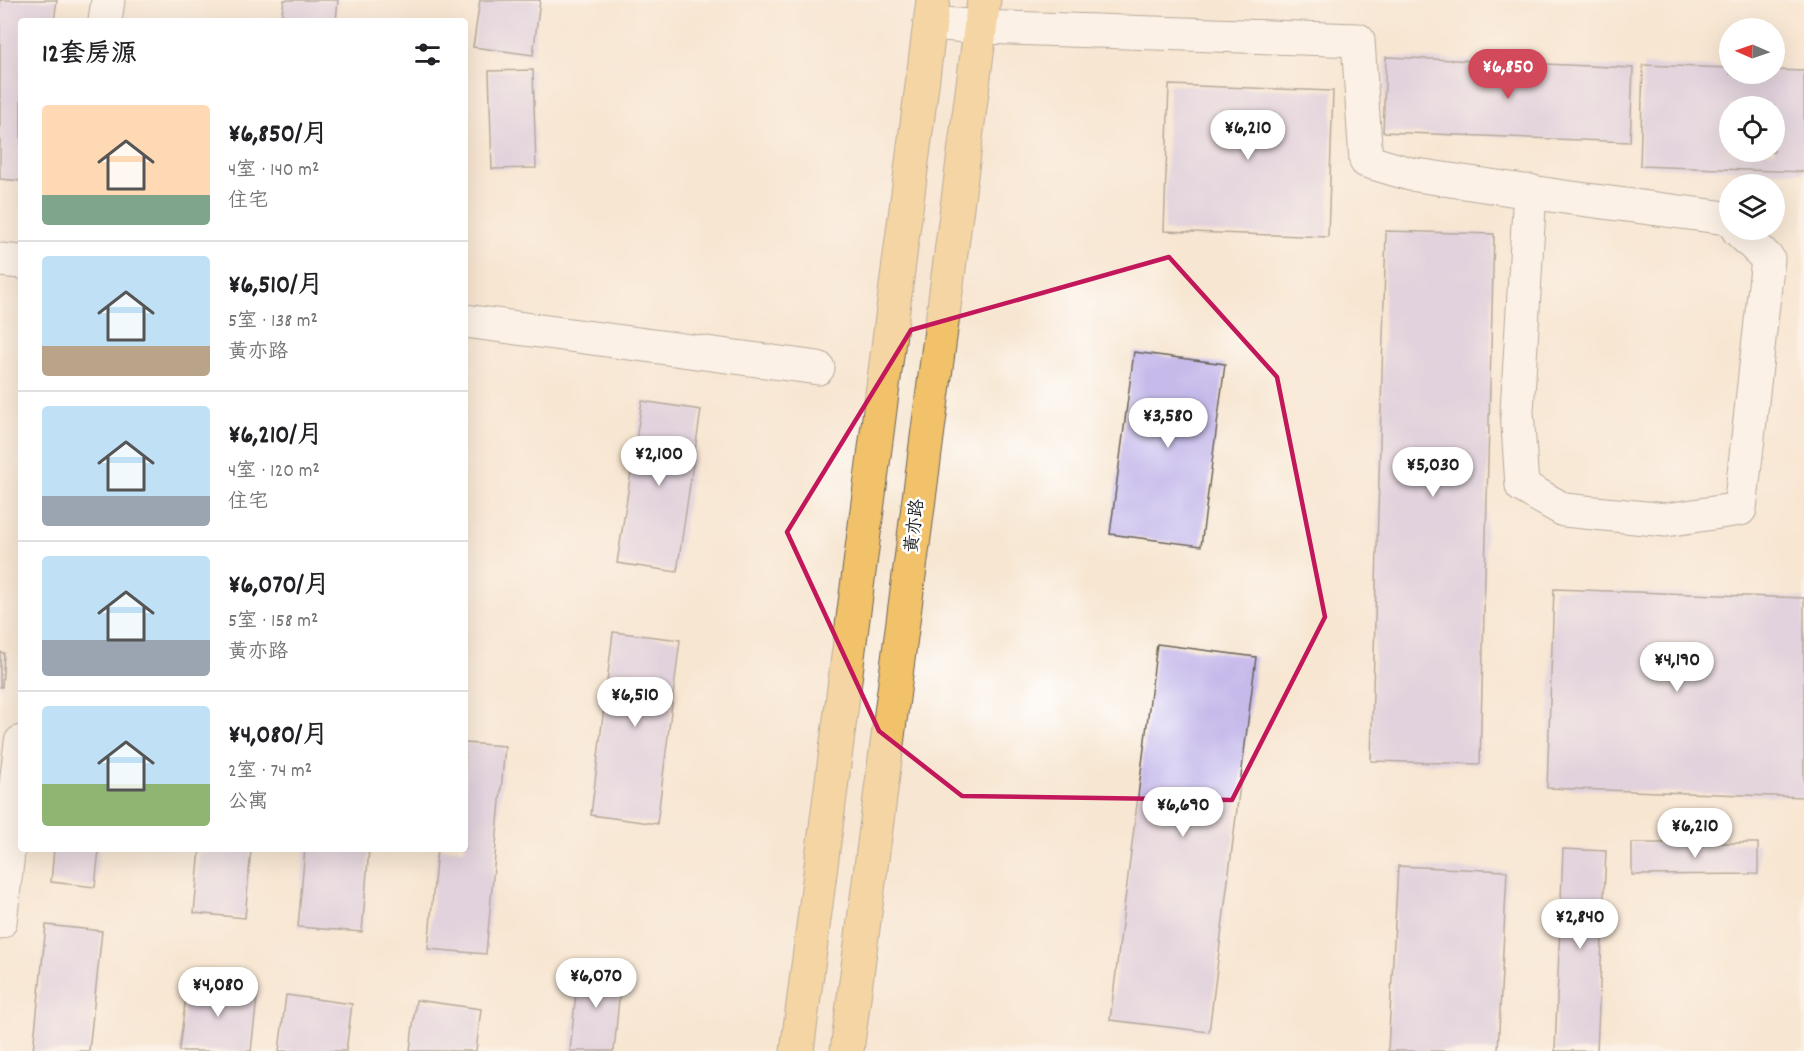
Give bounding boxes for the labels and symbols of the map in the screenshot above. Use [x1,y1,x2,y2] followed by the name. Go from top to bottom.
[1719,18,1785,84] north arrow
[1459,49,1557,100] pin: ¥6,850
[1199,110,1297,161] pin: ¥6,210
[1119,398,1217,449] pin: ¥3,580
[610,436,708,487] pin: ¥2,100
[1384,447,1482,498] pin: ¥5,030
[900,498,932,554] street label: 黄亦路
[1628,642,1726,693] pin: ¥4,190
[586,677,684,728] pin: ¥6,510
[1134,787,1232,838] pin: ¥6,690
[1646,808,1744,859] pin: ¥6,210
[1531,899,1629,950] pin: ¥2,840
[547,958,645,1009] pin: ¥6,070
[169,967,267,1018] pin: ¥4,080

